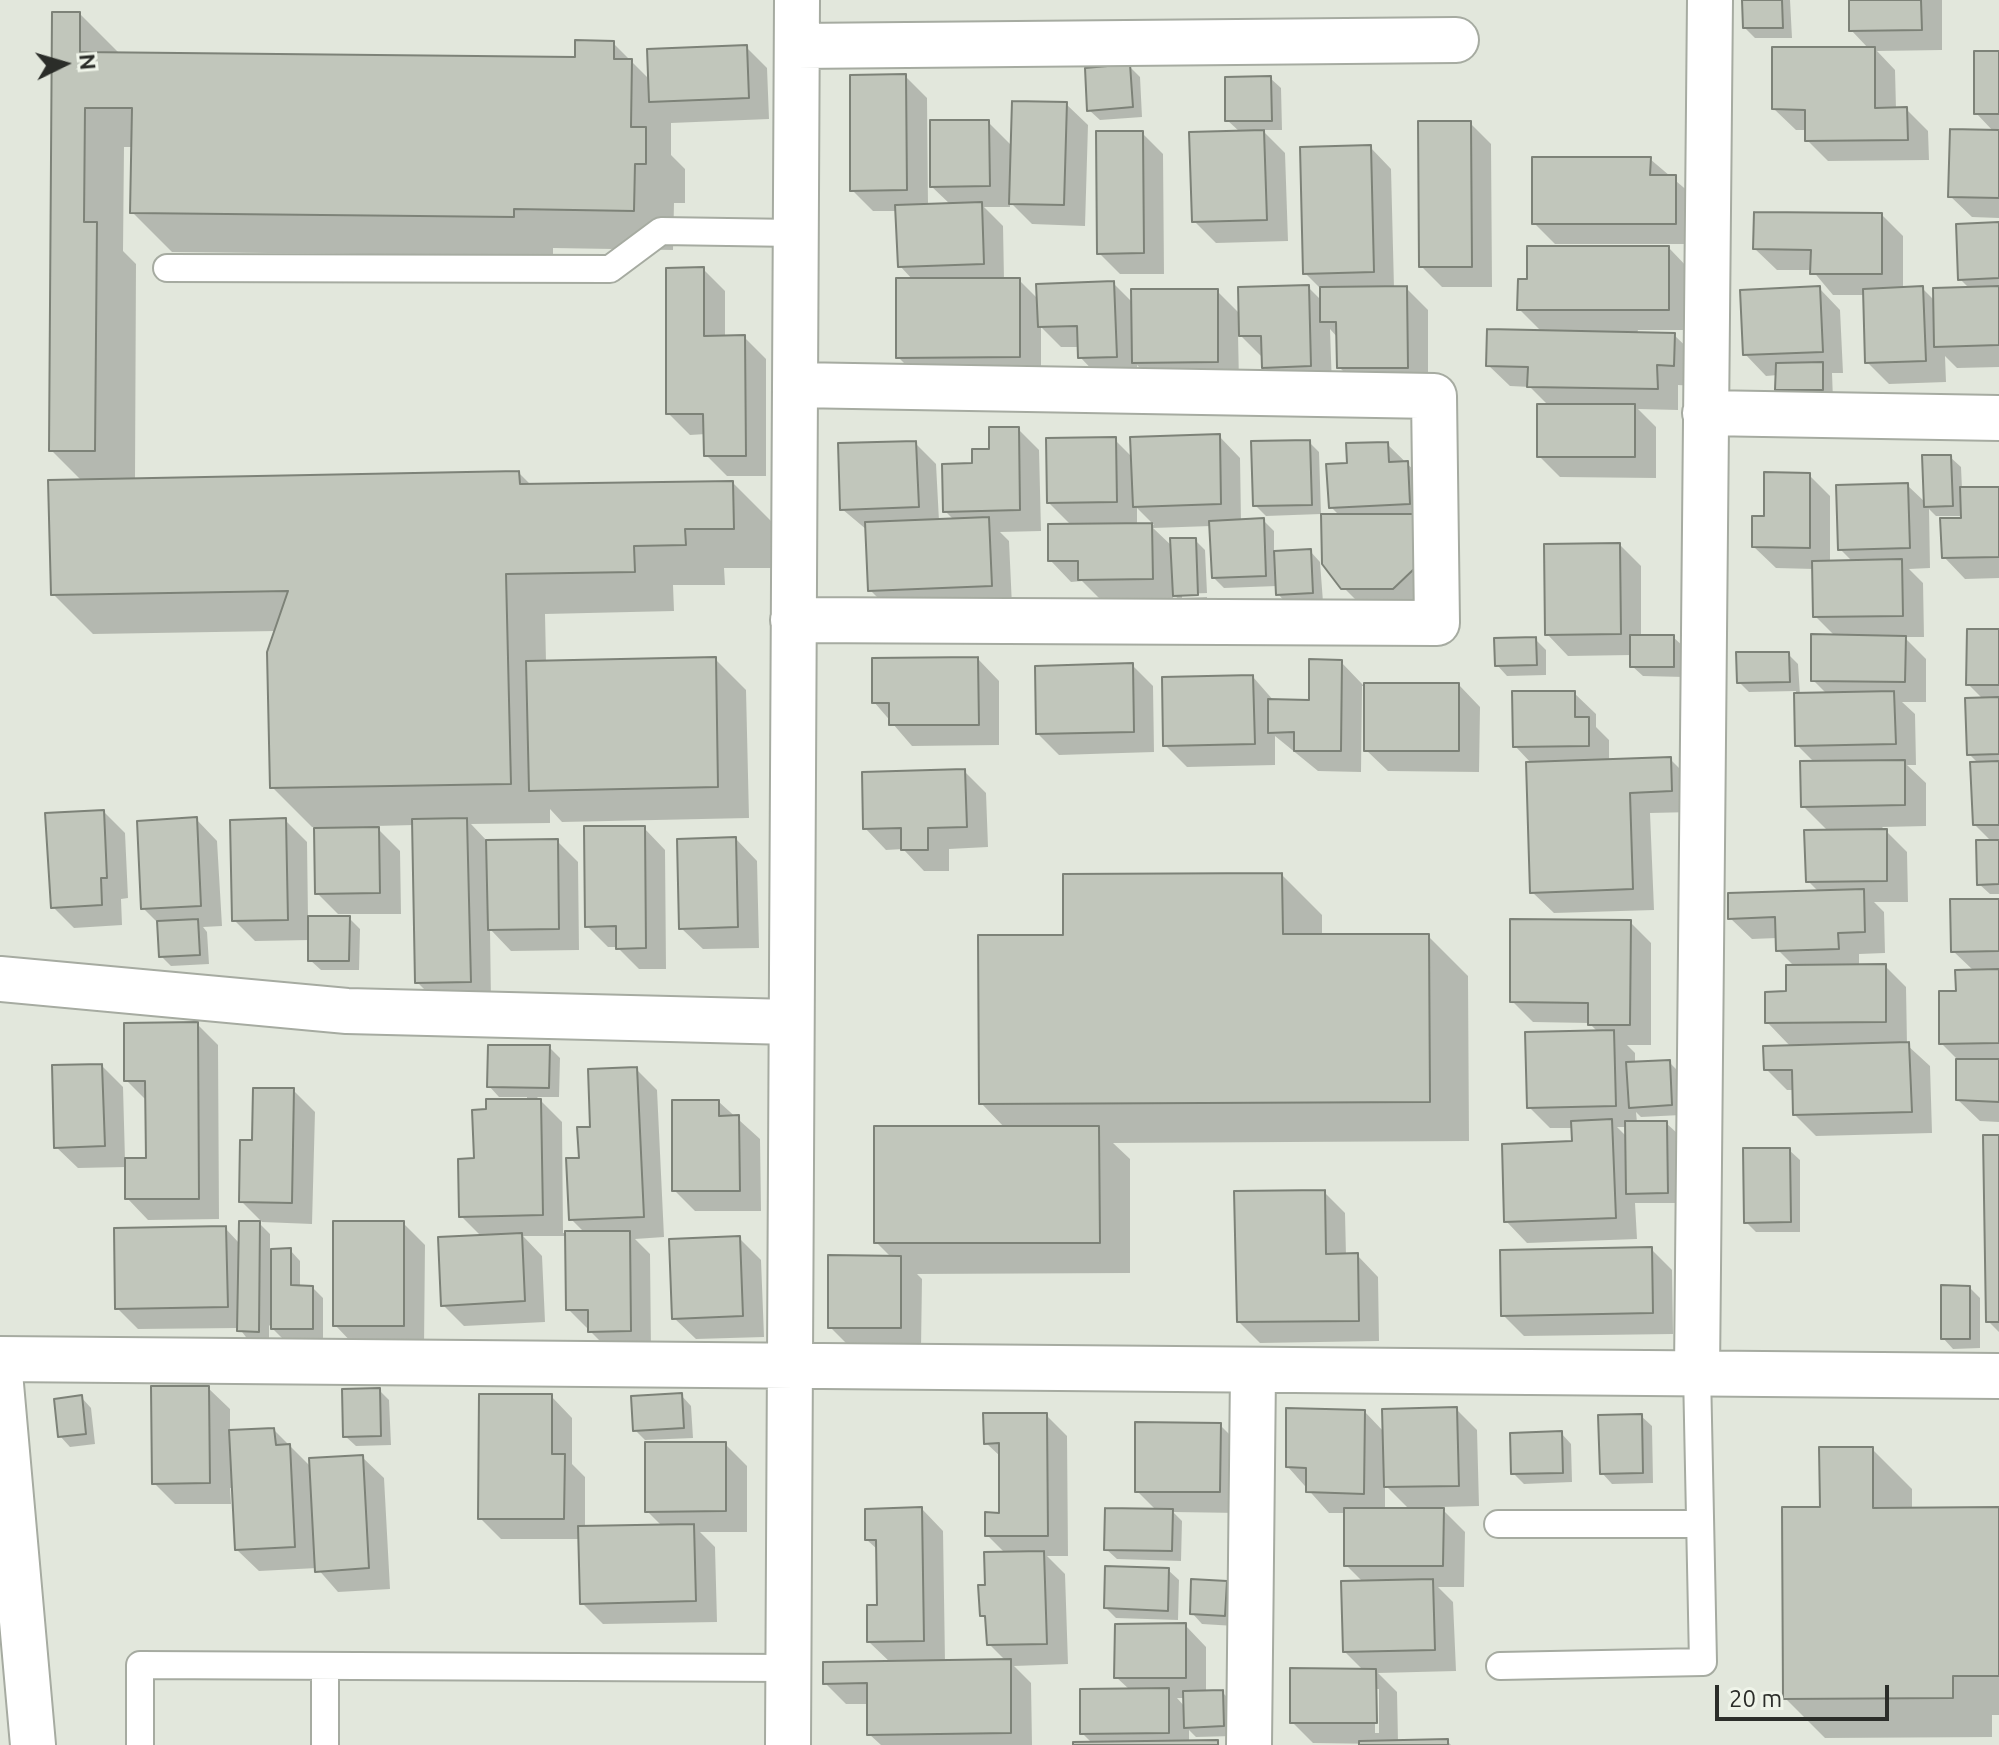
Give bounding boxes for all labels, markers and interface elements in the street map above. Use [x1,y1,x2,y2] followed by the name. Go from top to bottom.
[24,24,104,104] north arrow
[75,53,102,71] text: N
[1719,1669,1893,1719] scale bar
[1729,1685,1782,1712] text: 20 m

